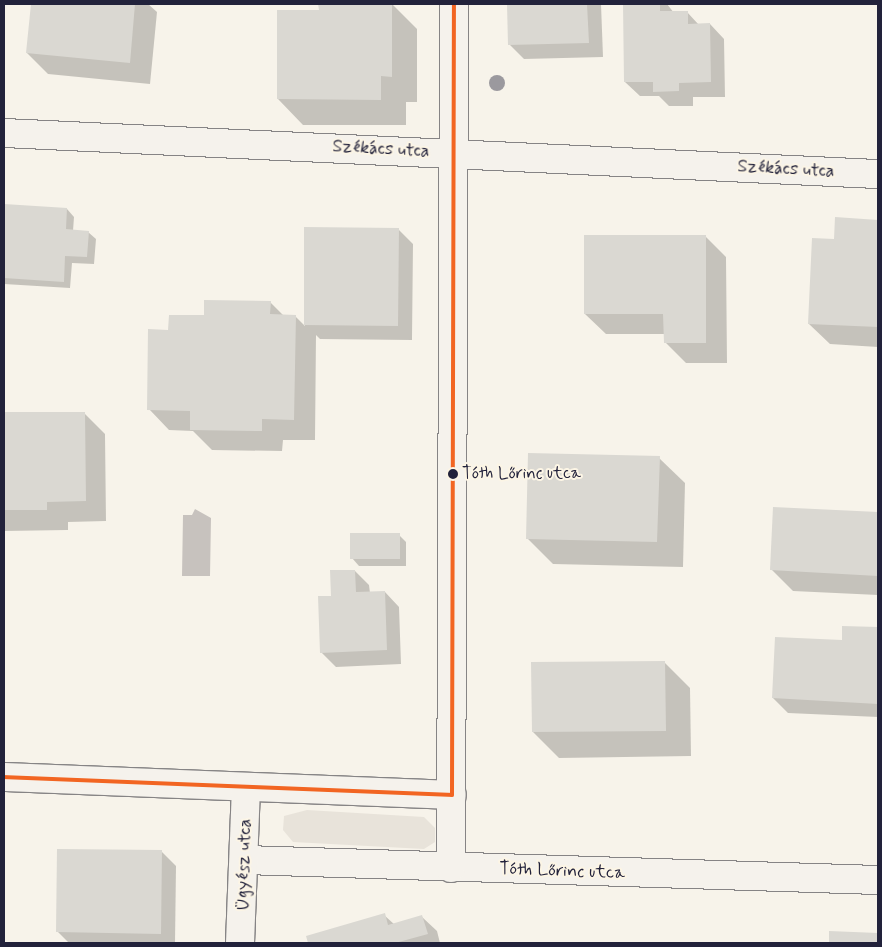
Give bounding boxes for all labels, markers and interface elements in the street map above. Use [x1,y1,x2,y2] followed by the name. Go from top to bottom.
[330,136,432,162] street label: Székács utca
[735,156,837,182] street label: Székács utca
[462,464,581,484] place label: Tóth Lőrinc utca
[448,469,458,479] marker: Tóth Lőrinc utca
[232,816,256,914] street label: Ügyész utca
[499,858,625,884] street label: Tóth Lőrinc utca

